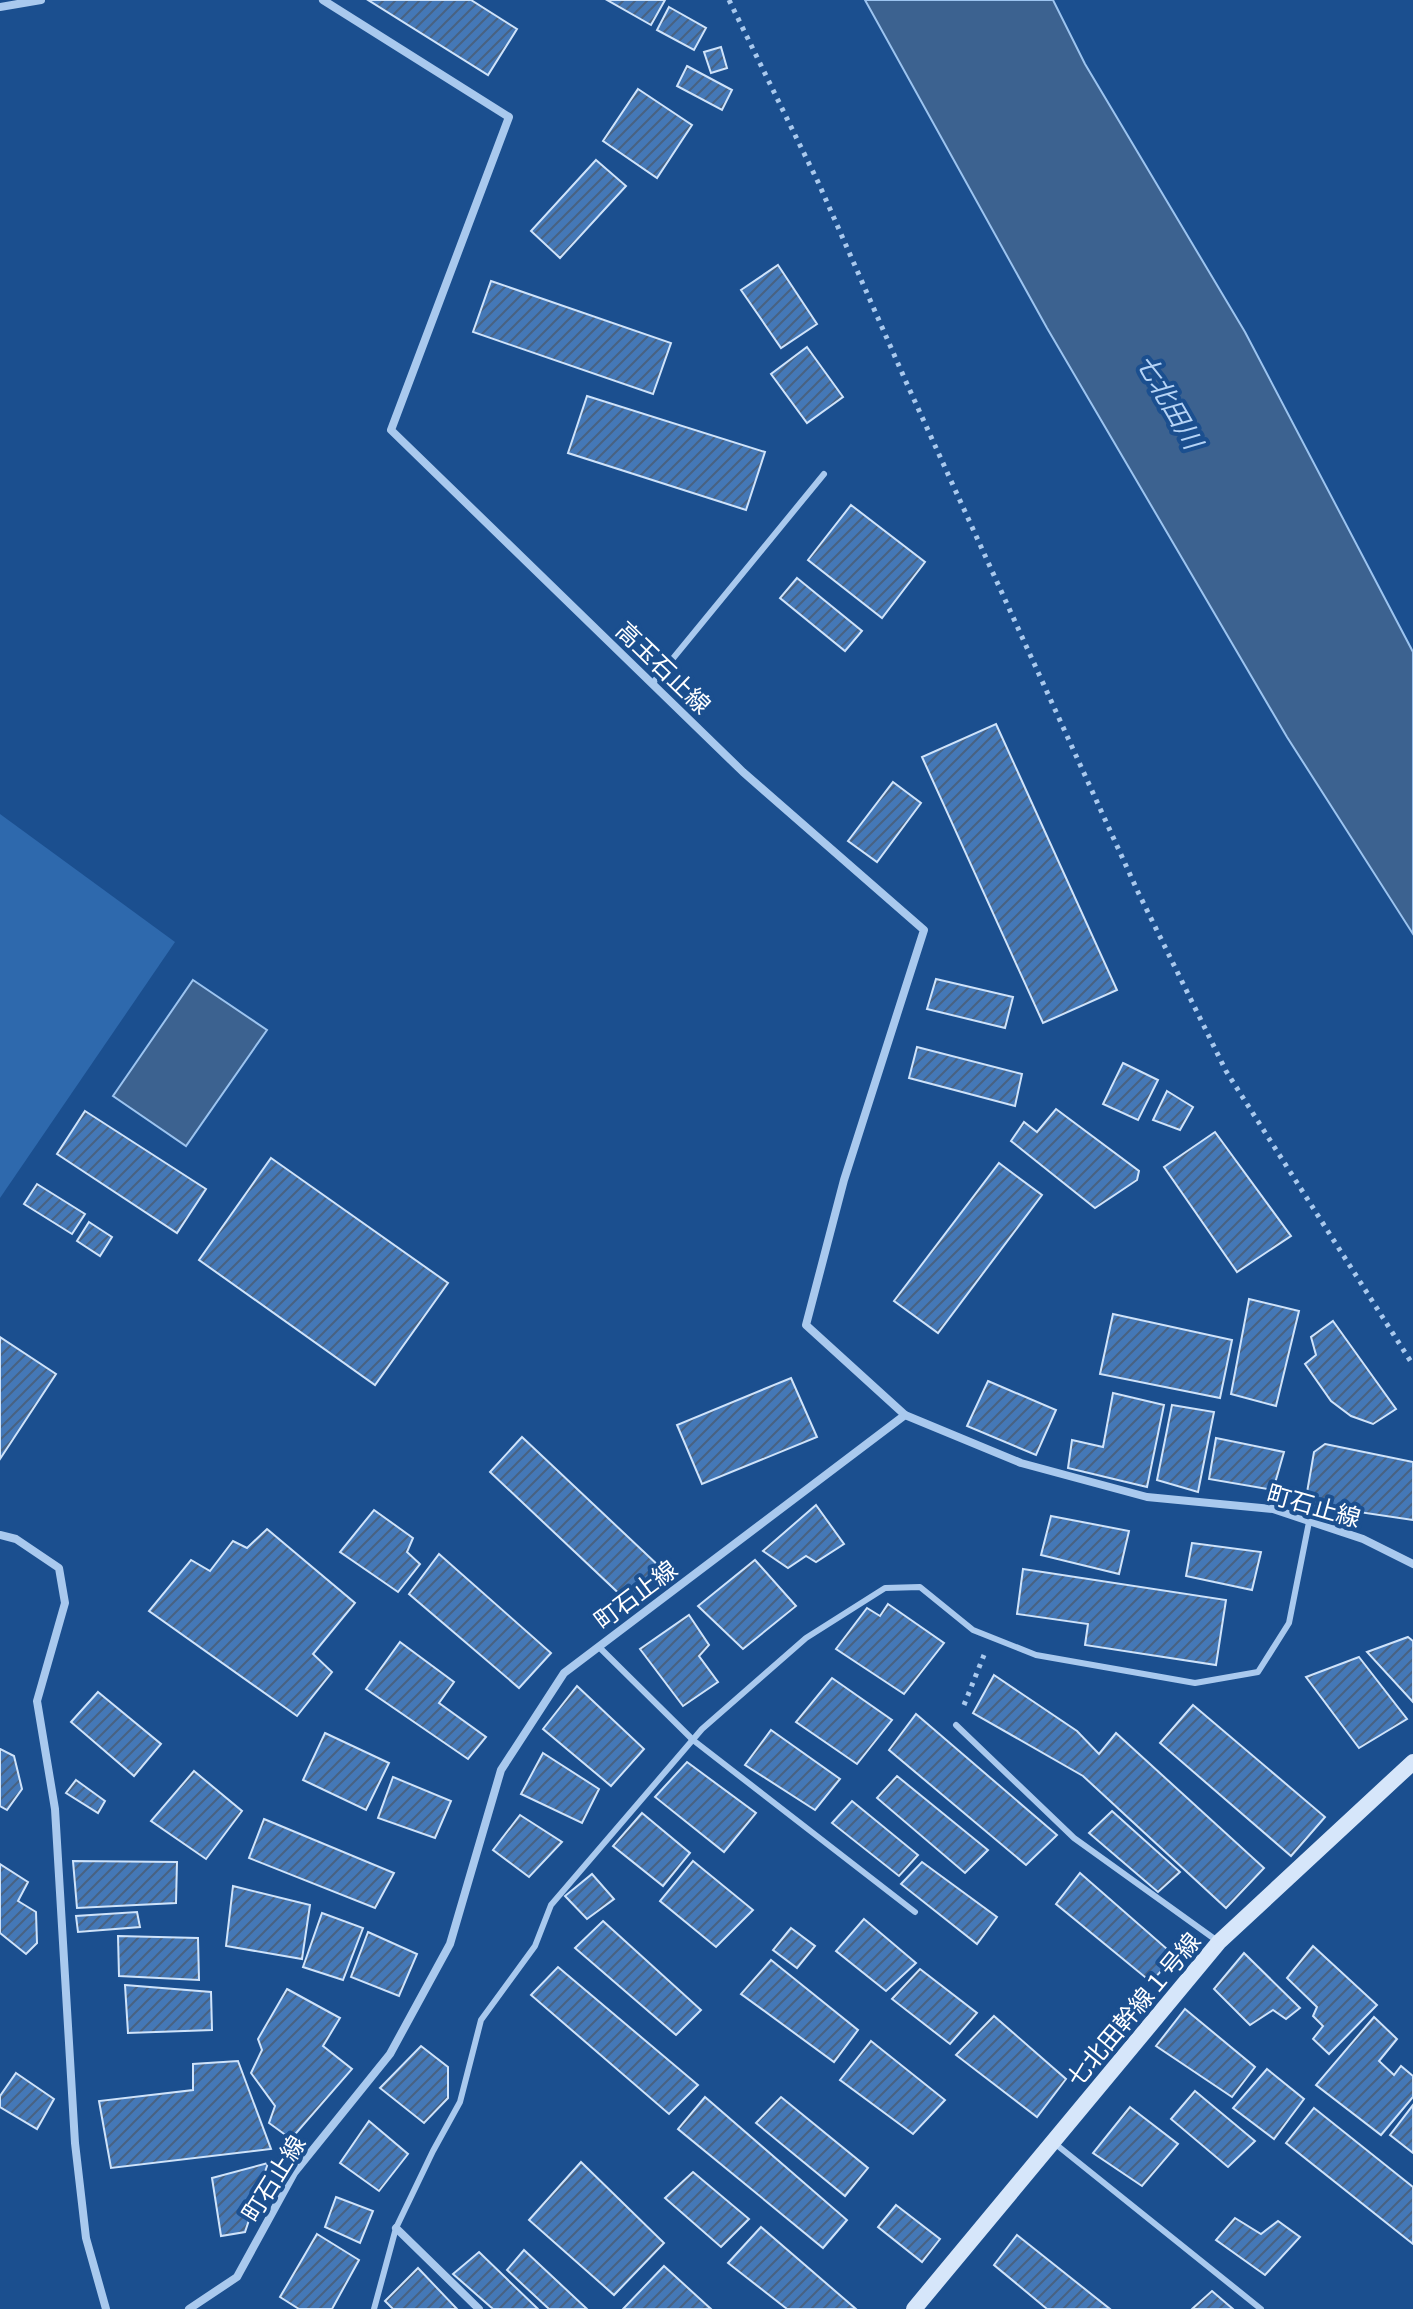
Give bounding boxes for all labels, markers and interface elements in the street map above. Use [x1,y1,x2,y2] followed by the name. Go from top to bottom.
[1128,347,1213,458] water label: 七北田川
[609,613,719,721] street label: 高玉石止線
[1263,1476,1365,1534] street label: 町石止線
[587,1552,683,1636] street label: 町石止線
[1059,1925,1207,2093] street label: 七北田幹線１号線
[234,2129,312,2227] street label: 町石止線

